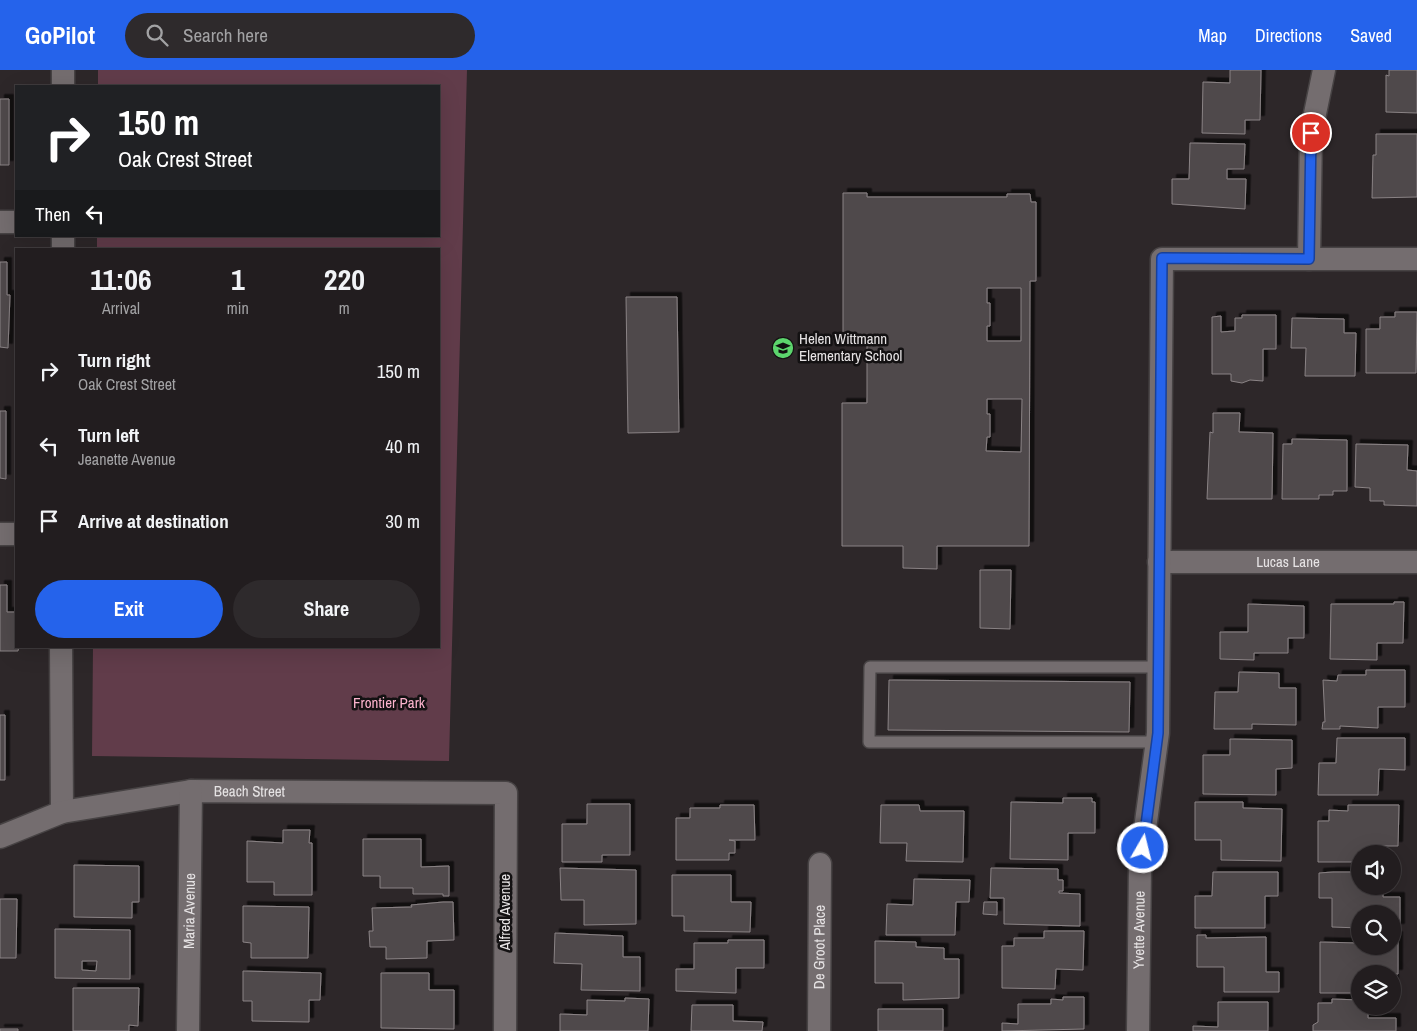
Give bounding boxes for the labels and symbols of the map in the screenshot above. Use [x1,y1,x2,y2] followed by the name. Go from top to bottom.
[1290,112,1332,154] pin
[799,328,902,366] place label: Helen Wittmann Elementary School
[771,336,795,360] school or university icon: Helen Wittmann Elementary School
[1256,551,1320,572] street label: Lucas Lane
[353,692,426,713] park label: Frontier Park
[214,780,286,802] street label: Beach Street
[1116,821,1168,873] position arrow
[178,873,200,949] street label: Maria Avenue
[494,874,515,951] street label: Alfred Avenue
[1128,890,1150,969] street label: Yvette Avenue
[808,905,830,989] street label: De Groot Place

